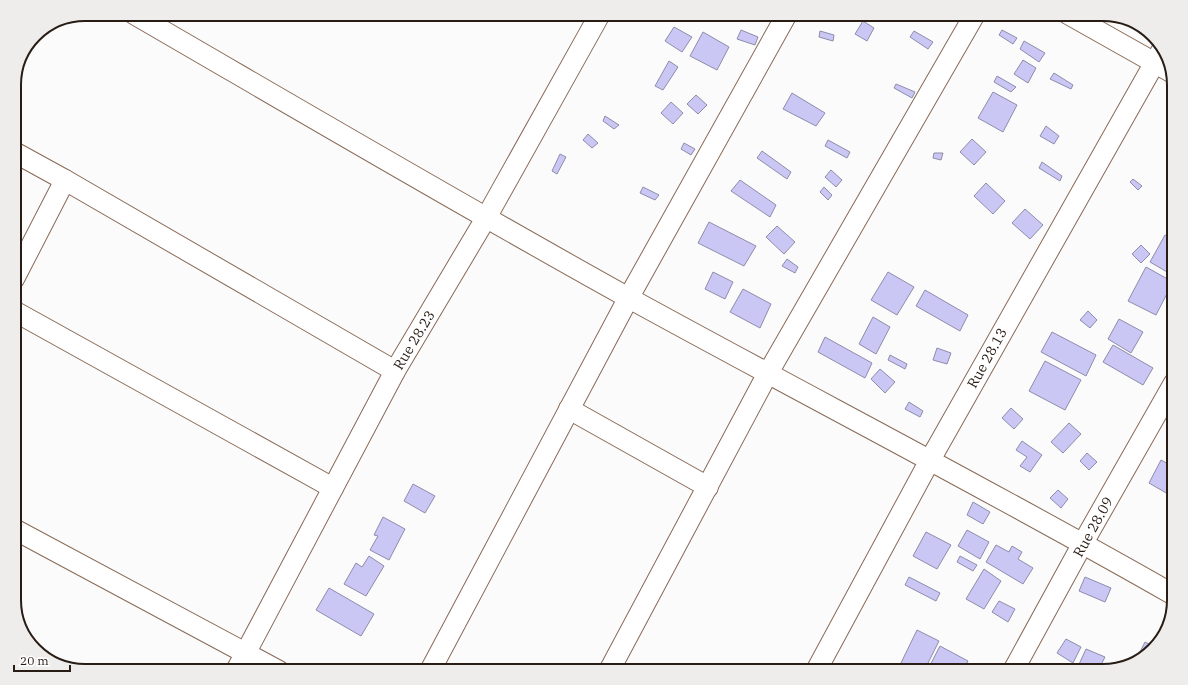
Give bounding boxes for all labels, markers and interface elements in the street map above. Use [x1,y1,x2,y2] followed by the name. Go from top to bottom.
[389,307,439,373] street label: Rue 28.23
[963,325,1011,391] street label: Rue 28.13
[1069,494,1117,560] street label: Rue 28.09
[14,647,70,673] scale bar
[20,653,49,668] text: 20 m

